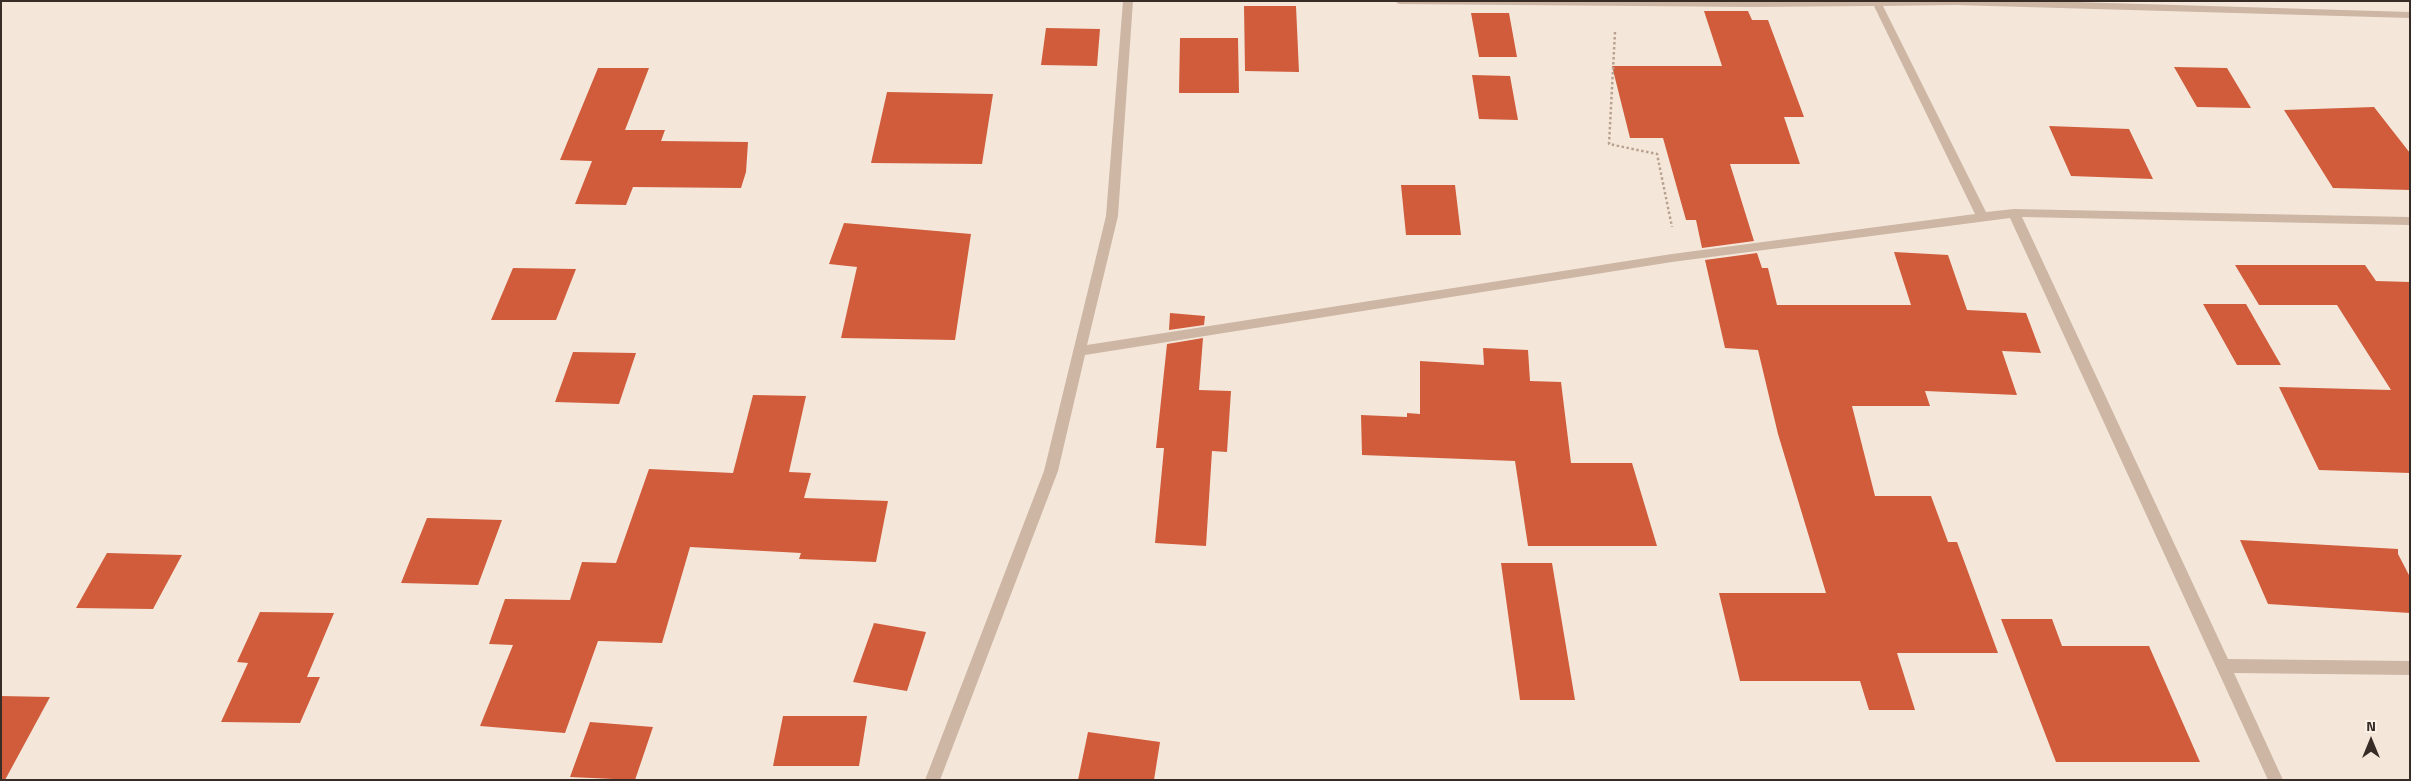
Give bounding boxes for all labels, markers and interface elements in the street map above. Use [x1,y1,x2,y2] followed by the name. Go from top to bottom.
[2366,715,2376,736] text: N
[2346,716,2396,766] north arrow

